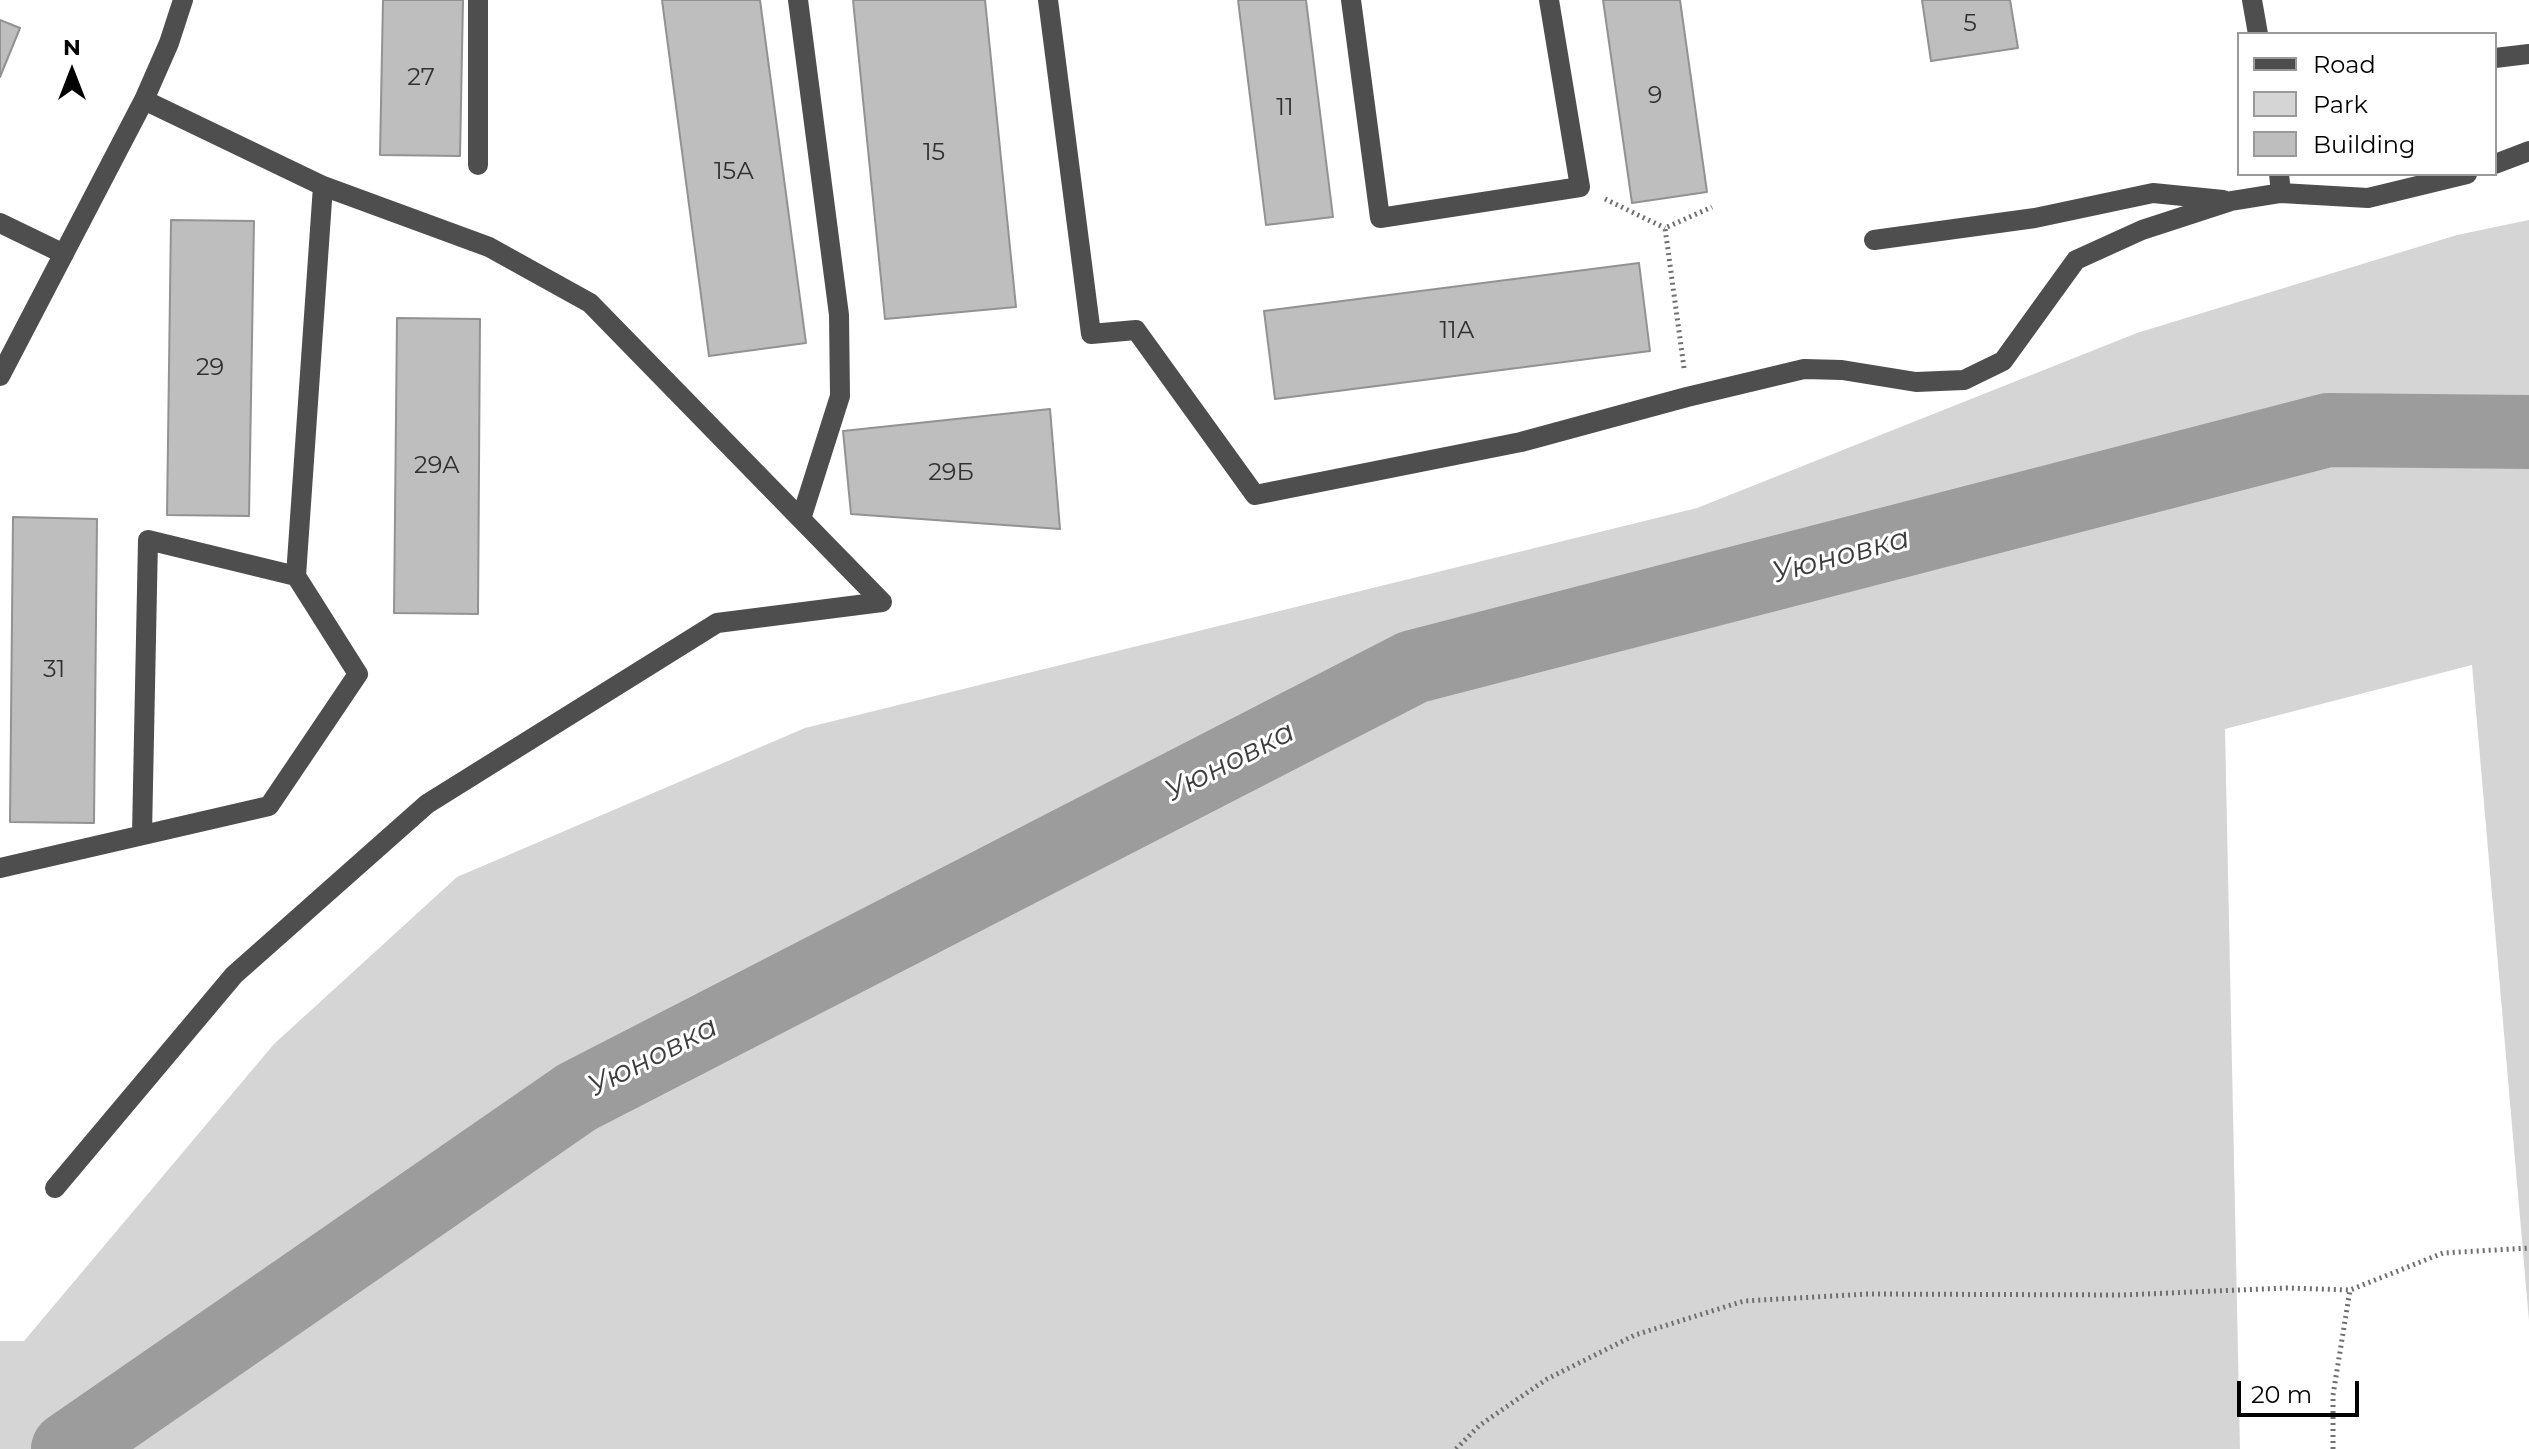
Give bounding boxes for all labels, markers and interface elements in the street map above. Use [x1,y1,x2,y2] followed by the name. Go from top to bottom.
[1963,10,1977,38] house number: 5
[32,32,112,112] north arrow
[2237,32,2497,176] legend
[63,34,81,61] text: N
[2313,50,2376,79] text: Road
[407,64,435,92] house number: 27
[1648,82,1662,110] house number: 9
[2313,90,2368,119] text: Park
[1276,94,1294,122] house number: 11
[2313,130,2416,159] text: Building
[923,139,945,167] house number: 15
[714,158,754,186] house number: 15А
[1439,317,1475,345] house number: 11А
[196,354,224,382] house number: 29
[414,452,460,480] house number: 29А
[928,459,974,487] house number: 29Б
[1768,520,1914,592] water label: Уюновка
[43,656,65,684] house number: 31
[1159,714,1301,810] water label: Уюновка
[582,1009,724,1105] water label: Уюновка
[2241,1365,2363,1415] scale bar
[2251,1380,2312,1409] text: 20 m

